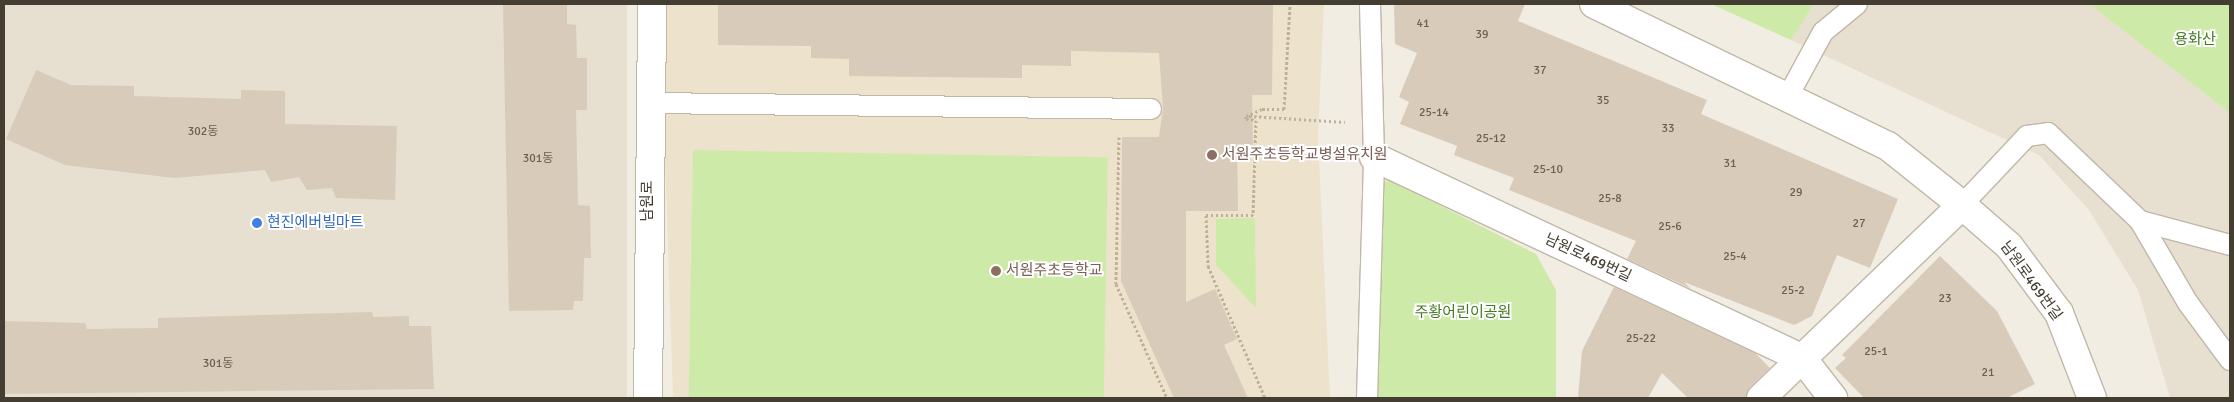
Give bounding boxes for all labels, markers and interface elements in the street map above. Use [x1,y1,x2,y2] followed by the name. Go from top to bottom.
[1417,17,1429,31] house number: 41
[1476,28,1488,42] house number: 39
[2174,31,2216,49] park label: 용화산
[1534,64,1546,78] house number: 37
[1597,94,1609,108] house number: 35
[1419,106,1449,120] house number: 25-14
[1662,122,1674,136] house number: 33
[188,125,218,139] house number: 302동
[1476,132,1506,146] house number: 25-12
[1222,146,1388,164] place label: 서원주초등학교병설유치원
[1206,149,1218,161] marker: 서원주초등학교병설유치원
[523,152,553,166] house number: 301동
[1724,157,1736,171] house number: 31
[1533,163,1563,177] house number: 25-10
[639,180,657,222] street label: 남원로
[1790,186,1802,200] house number: 29
[1598,192,1622,206] house number: 25-8
[267,214,364,232] place label: 현진에버빌마트
[251,217,263,229] marker: 현진에버빌마트
[1853,217,1865,231] house number: 27
[1658,220,1682,234] house number: 25-6
[1542,230,1634,286] street label: 남원로469번길
[1996,238,2066,324] street label: 남원로469번길
[1723,250,1747,264] house number: 25-4
[1006,262,1103,280] place label: 서원주초등학교
[990,265,1002,277] marker: 서원주초등학교
[1781,284,1805,298] house number: 25-2
[1939,292,1951,306] house number: 23
[1415,304,1511,322] park label: 주황어린이공원
[1626,332,1656,346] house number: 25-22
[1864,345,1888,359] house number: 25-1
[203,357,233,371] house number: 301동
[1982,366,1994,380] house number: 21

